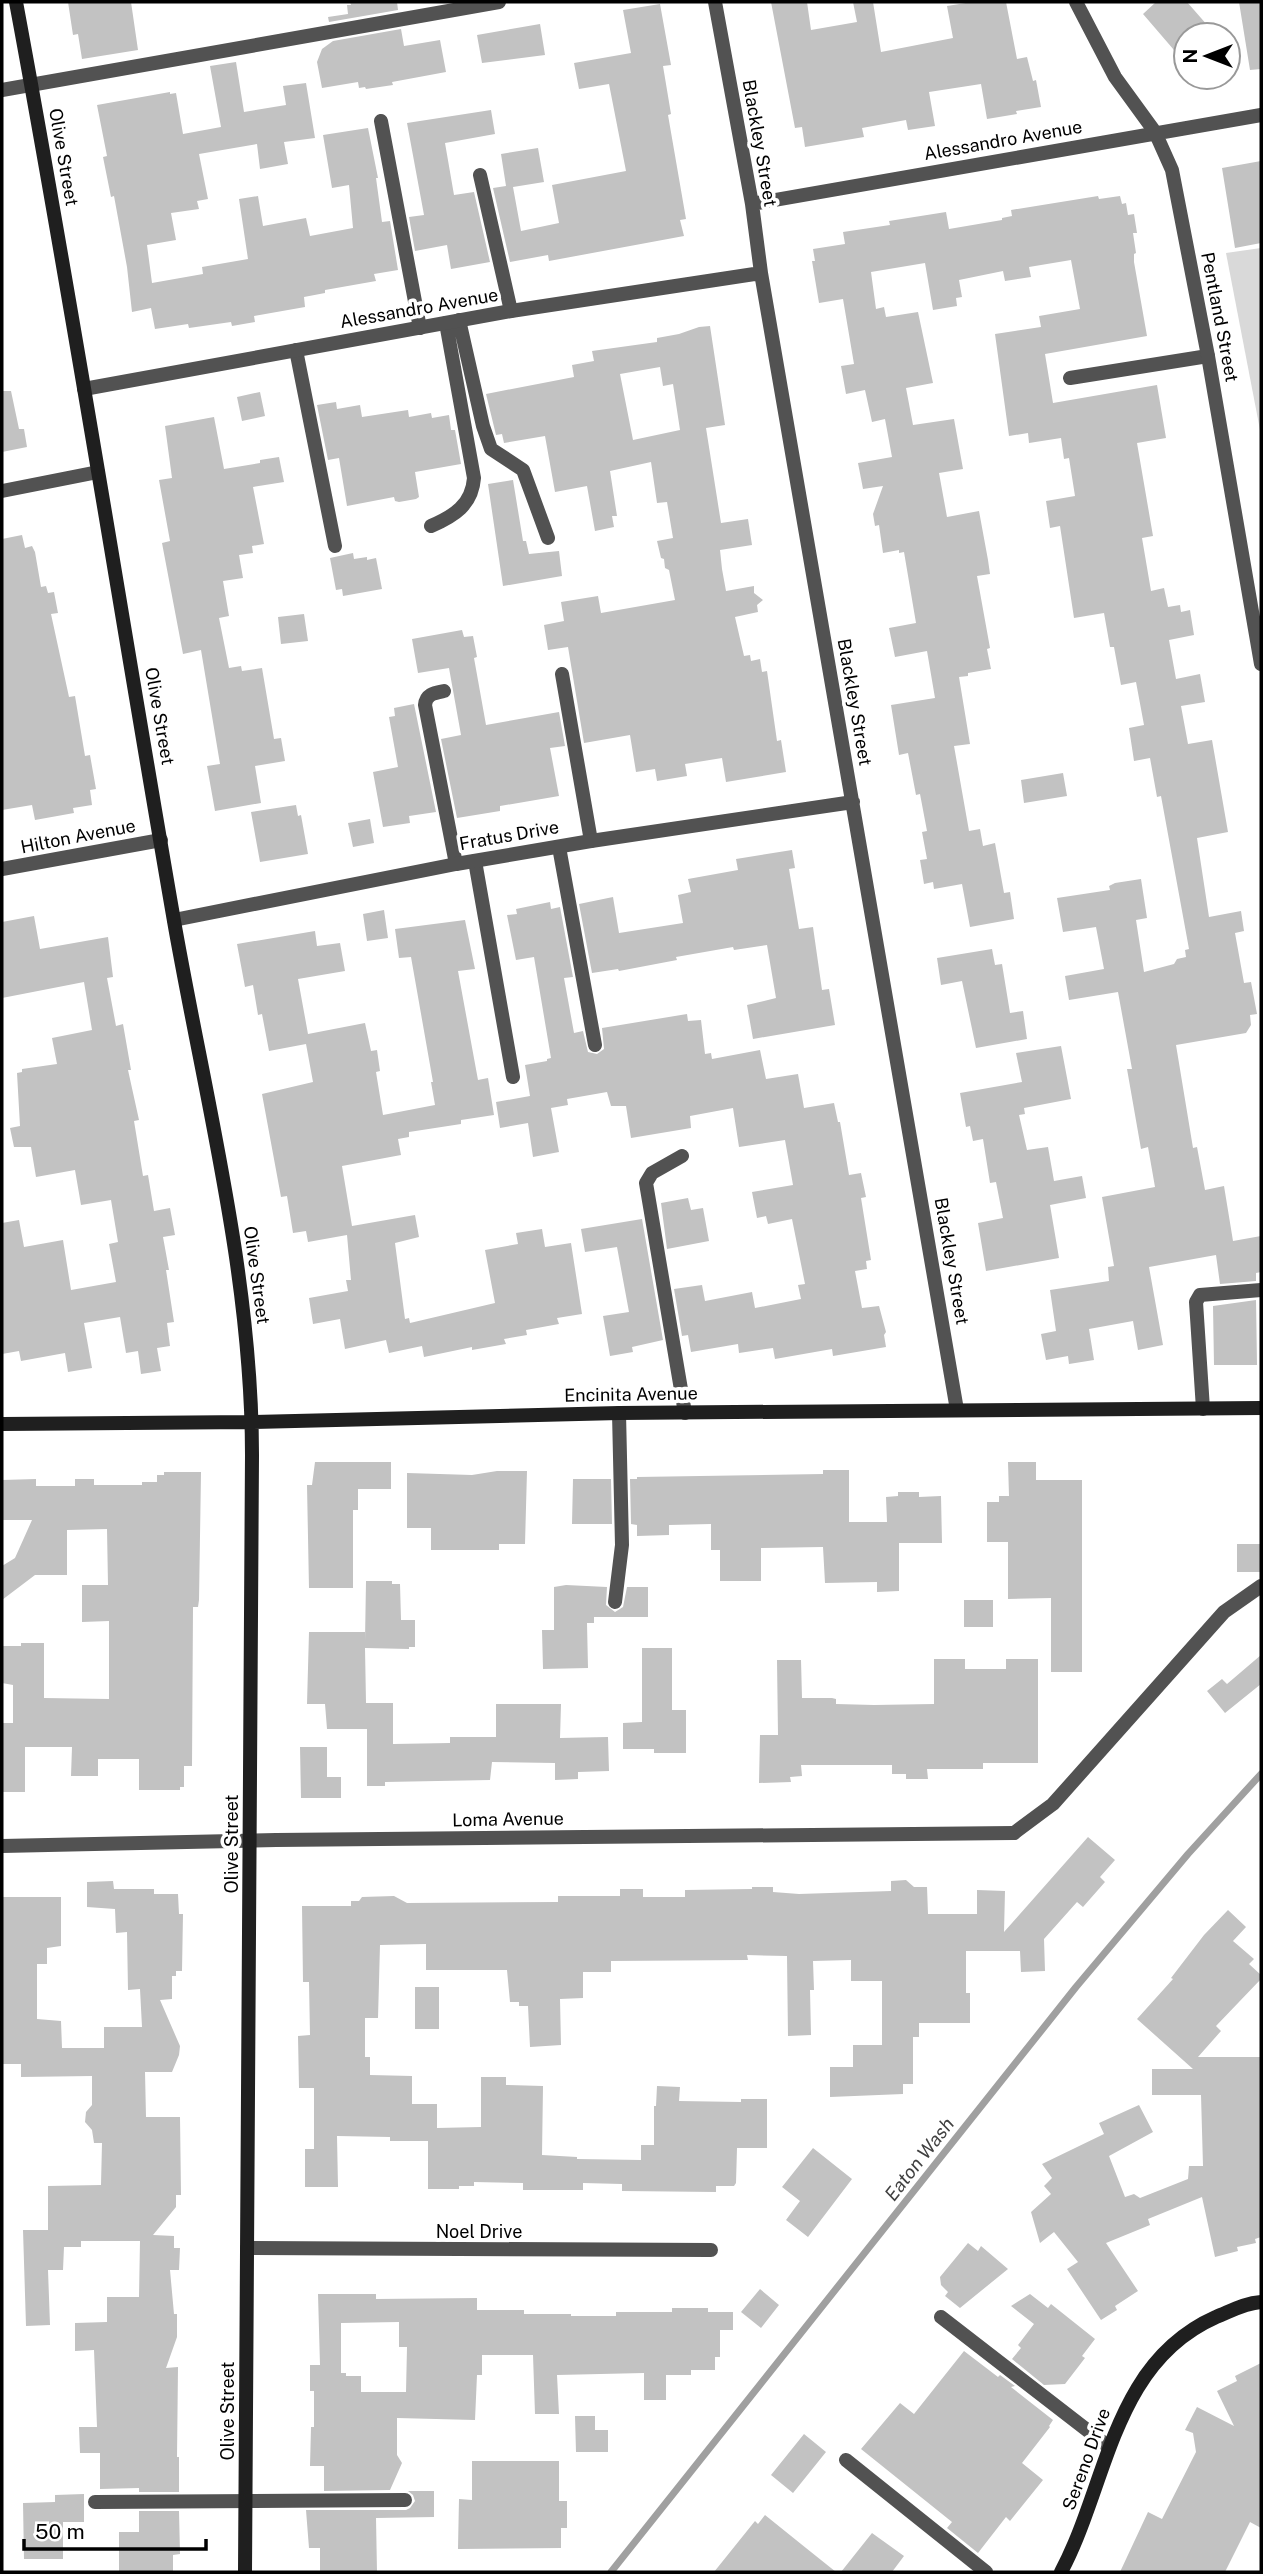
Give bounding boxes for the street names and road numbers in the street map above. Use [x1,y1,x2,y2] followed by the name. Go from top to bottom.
[738,78,782,208] street label: Blackley Street
[45,107,83,207] street label: Olive Street
[922,116,1084,164] street label: Alessandro Avenue
[1197,250,1243,384] street label: Pentland Street
[338,284,500,332] street label: Alessandro Avenue
[833,637,877,767] street label: Blackley Street
[141,666,179,766] street label: Olive Street
[19,815,137,857] street label: Hilton Avenue
[458,816,560,854] street label: Fratus Drive
[930,1196,974,1326] street label: Blackley Street
[240,1225,274,1325] street label: Olive Street
[564,1382,698,1406] street label: Encinita Avenue
[221,1795,242,1893] street label: Olive Street
[452,1808,564,1830] street label: Loma Avenue
[436,2221,522,2242] street label: Noel Drive
[217,2362,238,2460] street label: Olive Street
[1058,2405,1114,2513] street label: Sereno Drive

